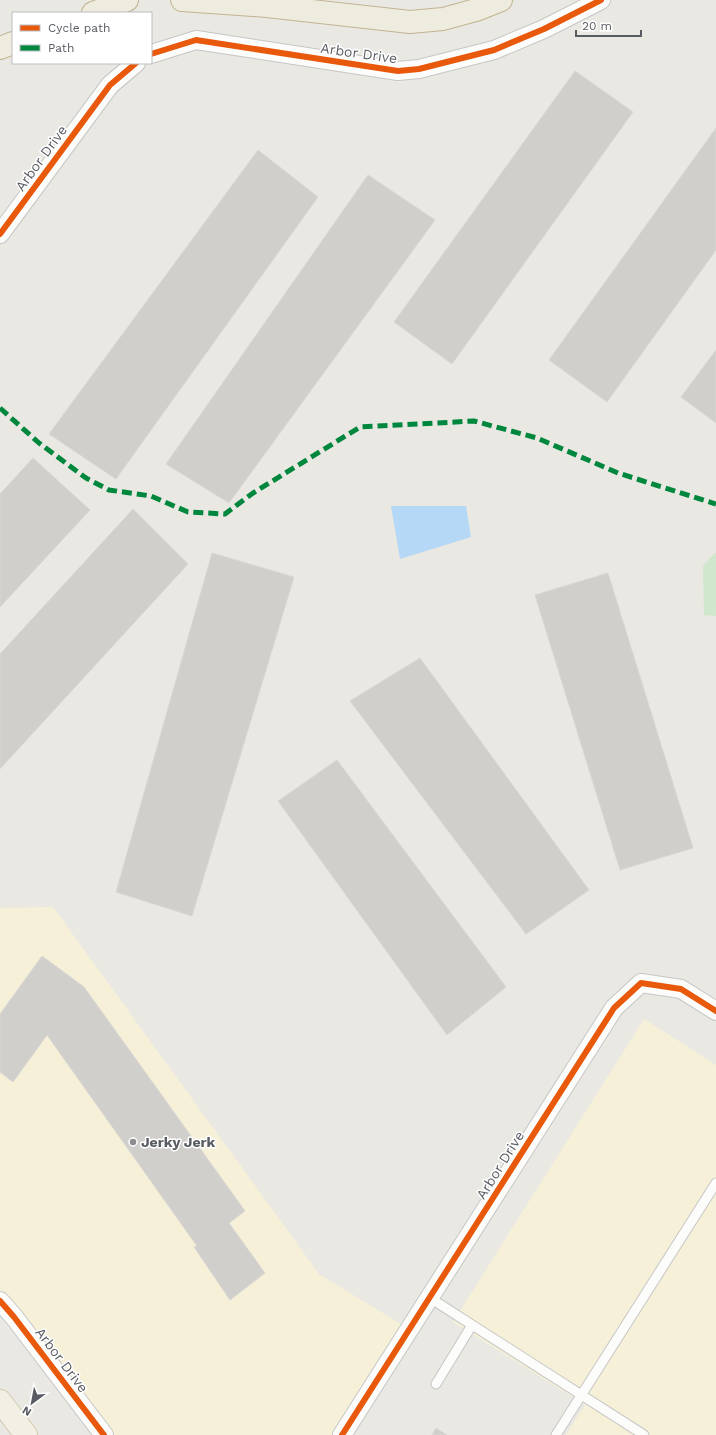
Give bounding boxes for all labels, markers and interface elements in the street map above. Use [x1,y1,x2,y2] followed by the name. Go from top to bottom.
[12,12,152,64] legend
[576,12,641,38] scale bar
[582,19,612,33] text: 20 m
[48,21,110,35] text: Cycle path
[320,40,398,66] street label: Arbor Drive
[48,41,74,55] text: Path
[12,122,70,194] street label: Arbor Drive
[473,1128,527,1202] street label: Arbor Drive
[141,1134,216,1150] place label: Jerky Jerk
[128,1137,138,1147] marker: Jerky Jerk
[32,1324,92,1396] street label: Arbor Drive
[12,1383,52,1423] north arrow
[20,1403,34,1419] text: N

